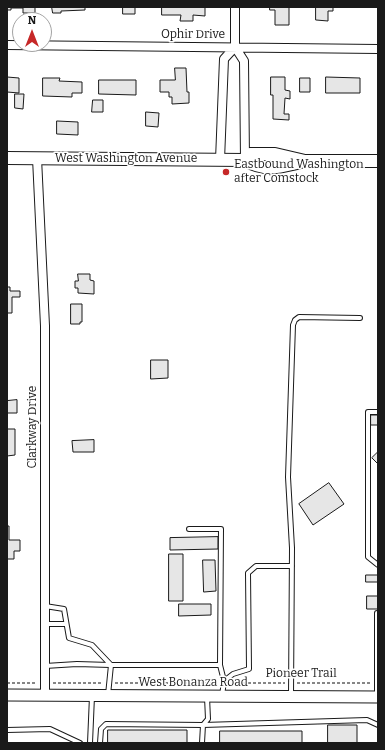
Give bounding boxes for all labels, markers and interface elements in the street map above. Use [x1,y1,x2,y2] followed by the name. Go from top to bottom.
[12,12,52,52] north arrow
[28,14,36,27] text: N
[161,28,225,42] street label: Ophir Drive
[55,152,197,166] street label: West Washington Avenue
[234,158,364,186] place label: Eastbound Washington after Comstock
[221,167,231,177] marker: Eastbound Washington after Comstock
[26,386,40,468] street label: Clarkway Drive
[265,667,337,681] street label: Pioneer Trail
[138,676,248,690] street label: West Bonanza Road

